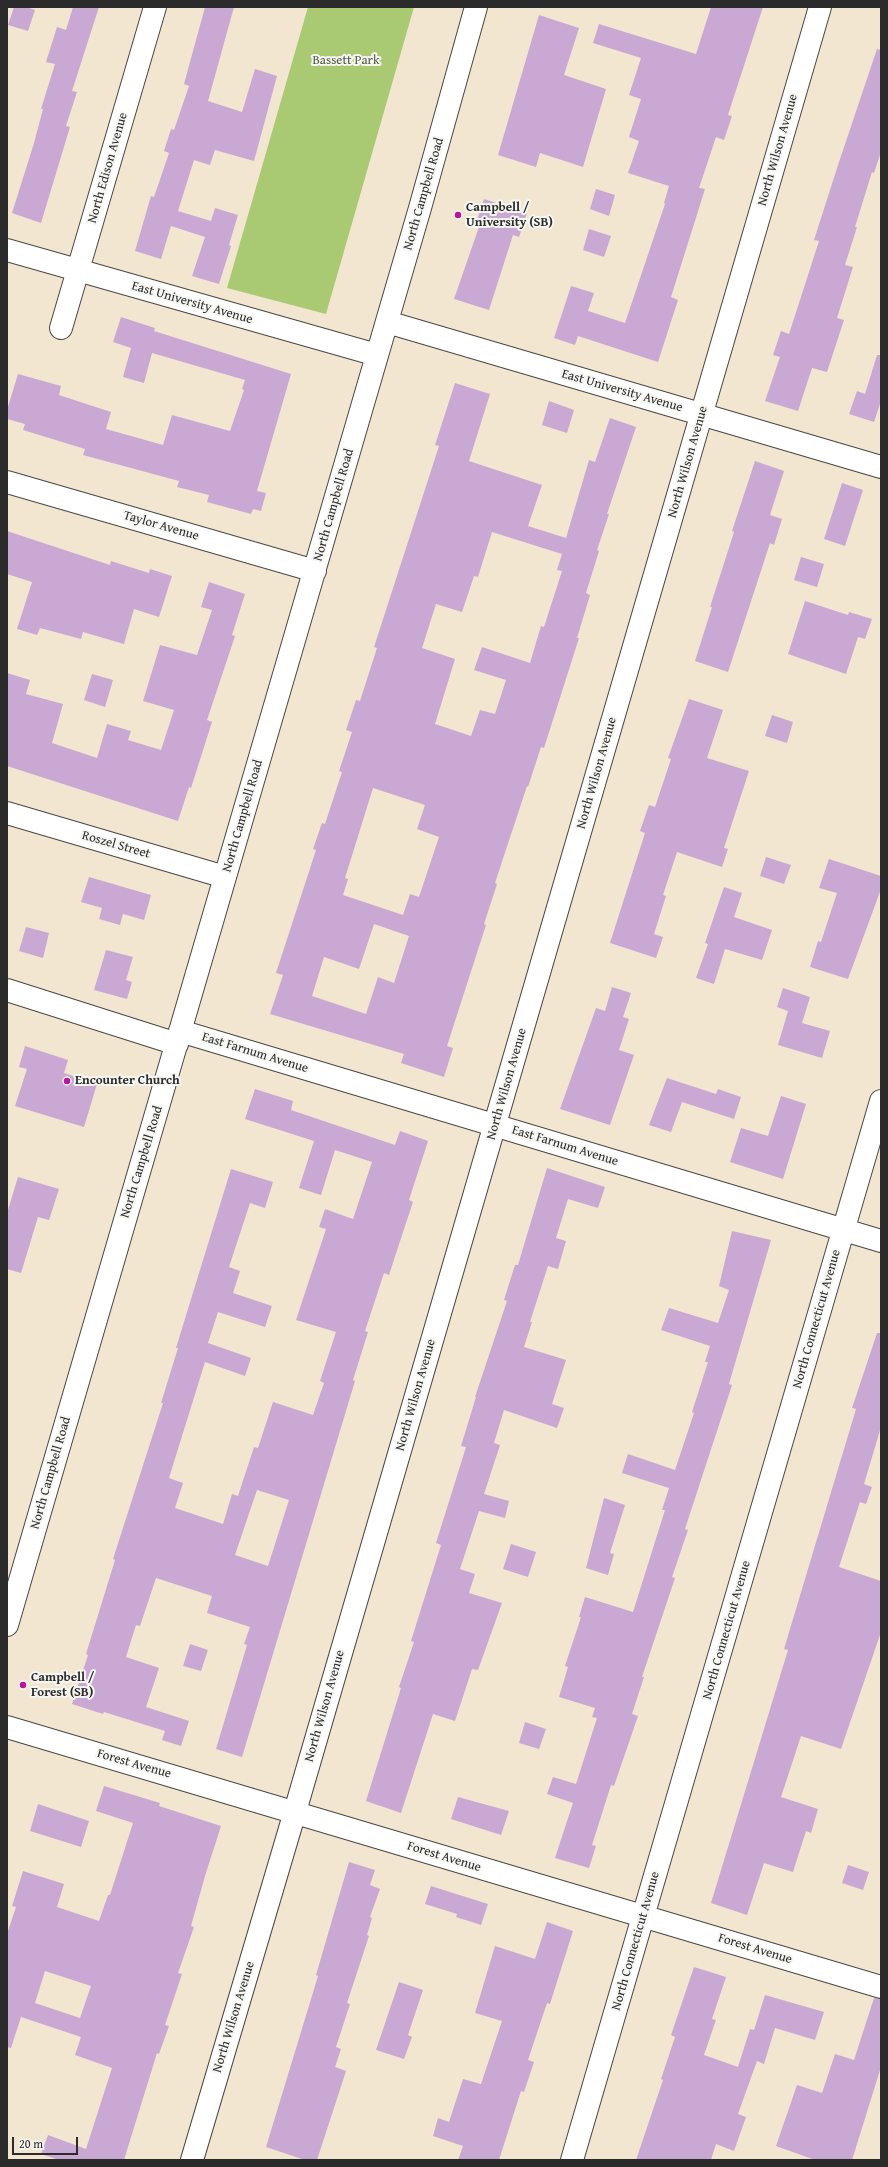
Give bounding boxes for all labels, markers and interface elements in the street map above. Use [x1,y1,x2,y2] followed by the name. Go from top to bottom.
[312,53,380,69] park label: Bassett Park
[755,92,801,208] street label: North Wilson Avenue
[85,111,131,225] street label: North Edison Avenue
[400,136,448,252] street label: North Campbell Road
[466,200,553,231] place label: Campbell / University (SB)
[453,210,463,220] marker: Campbell / University (SB)
[130,278,254,328] street label: East University Avenue
[560,366,684,416] street label: East University Avenue
[665,404,711,520] street label: North Wilson Avenue
[310,447,358,563] street label: North Campbell Road
[121,508,201,544] street label: Taylor Avenue
[574,715,620,831] street label: North Wilson Avenue
[219,758,267,874] street label: North Campbell Road
[80,828,152,862] street label: Roszel Street
[484,1026,530,1142] street label: North Wilson Avenue
[200,1029,310,1077] street label: East Farnum Avenue
[75,1073,180,1089] place label: Encounter Church
[62,1076,72,1086] marker: Encounter Church
[118,1104,166,1220] street label: North Campbell Road
[510,1122,620,1170] street label: East Farnum Avenue
[790,1248,844,1390] street label: North Connecticut Avenue
[393,1337,439,1453] street label: North Wilson Avenue
[27,1415,75,1531] street label: North Campbell Road
[700,1559,754,1701] street label: North Connecticut Avenue
[302,1648,348,1764] street label: North Wilson Avenue
[31,1670,94,1701] place label: Campbell / Forest (SB)
[18,1680,28,1690] marker: Campbell / Forest (SB)
[95,1746,173,1782] street label: Forest Avenue
[405,1838,483,1876] street label: Forest Avenue
[609,1870,663,2012] street label: North Connecticut Avenue
[716,1930,794,1968] street label: Forest Avenue
[210,1959,258,2075] street label: North Wilson Avenue
[14,2129,80,2155] scale bar
[19,2135,43,2152] text: 20 m

